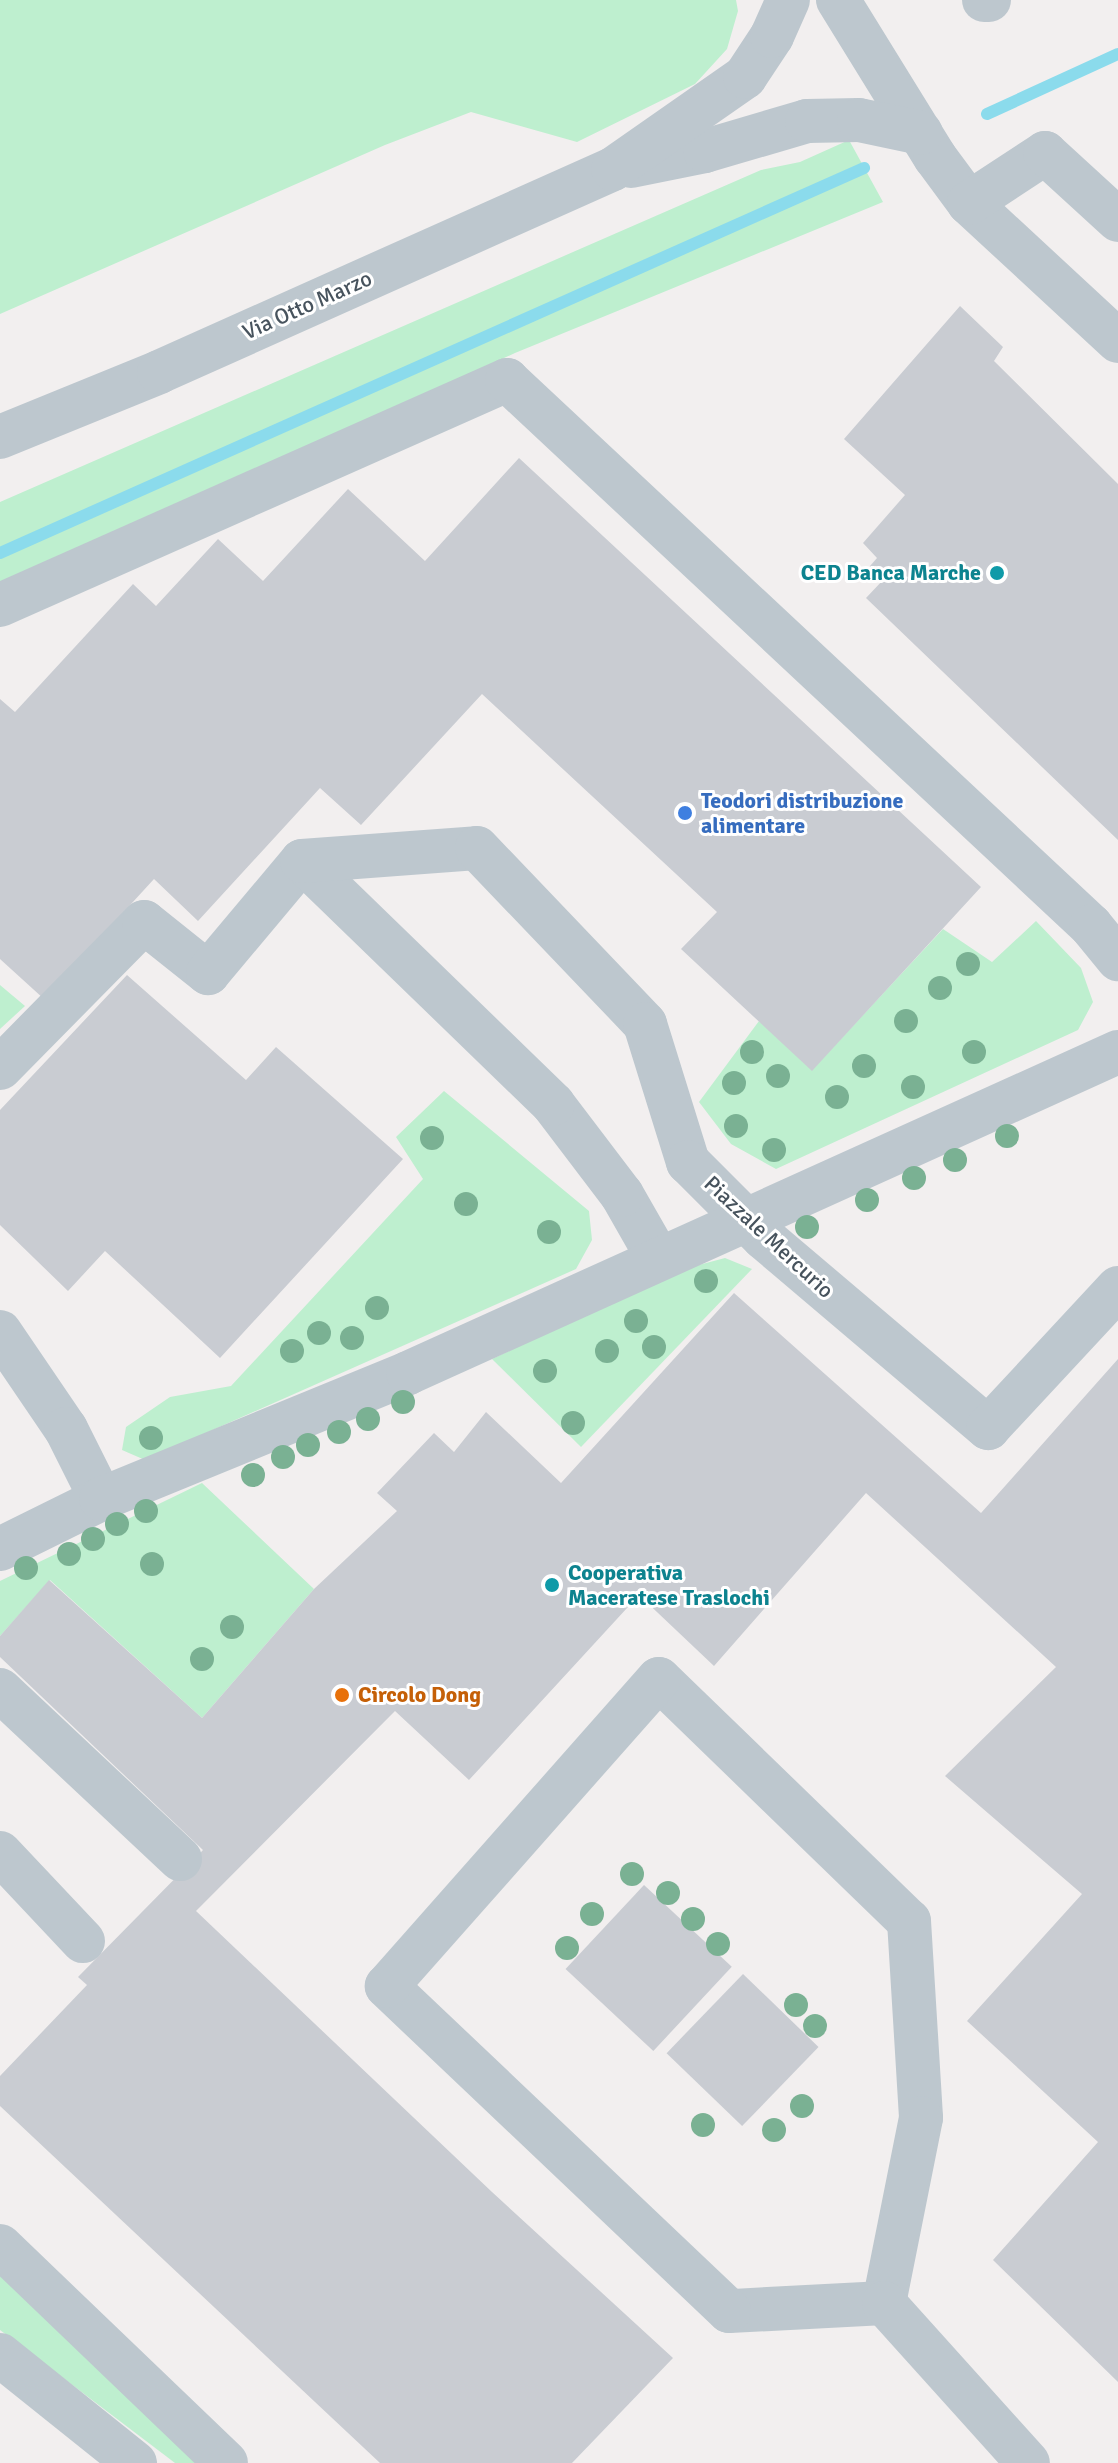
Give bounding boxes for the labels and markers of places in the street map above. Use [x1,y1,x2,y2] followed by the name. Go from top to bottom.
[801,560,981,586] place label: CED Banca Marche
[988,564,1006,582] marker: CED Banca Marche
[701,787,903,838] place label: Teodori distribuzione alimentare
[676,804,694,822] marker: Teodori distribuzione alimentare
[568,1559,770,1610] place label: Cooperativa Maceratese Traslochi
[543,1576,561,1594] marker: Cooperativa Maceratese Traslochi
[358,1682,481,1708] place label: Circolo Dong
[333,1686,351,1704] marker: Circolo Dong

